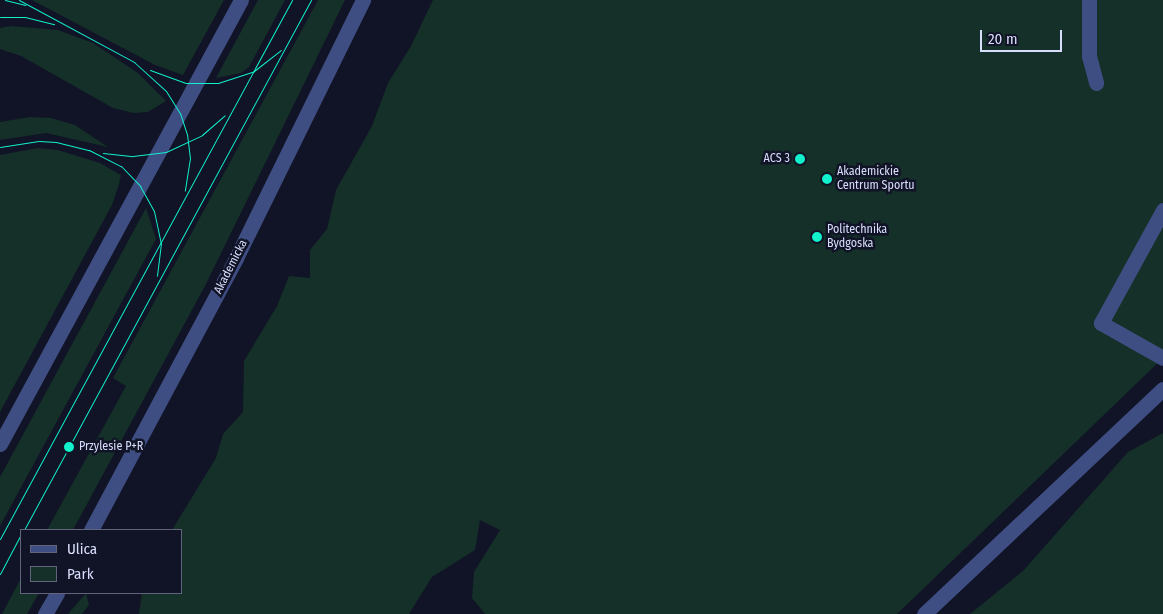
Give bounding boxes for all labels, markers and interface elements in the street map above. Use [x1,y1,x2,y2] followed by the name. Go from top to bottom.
[983,20,1066,52] scale bar
[988,30,1018,48] text: 20 m
[764,152,790,166] place label: ACS 3
[794,153,806,165] marker: ACS 3
[837,165,915,193] place label: Akademickie Centrum Sportu
[821,173,833,185] marker: Akademickie Centrum Sportu
[827,223,887,251] place label: Politechnika Bydgoska
[811,231,823,243] marker: Politechnika Bydgoska
[211,238,251,296] street label: Akademicka
[79,440,143,454] place label: Przylesie P+R
[63,441,75,453] marker: Przylesie P+R
[20,529,182,594] legend
[67,540,97,558] text: Ulica
[67,565,94,583] text: Park

